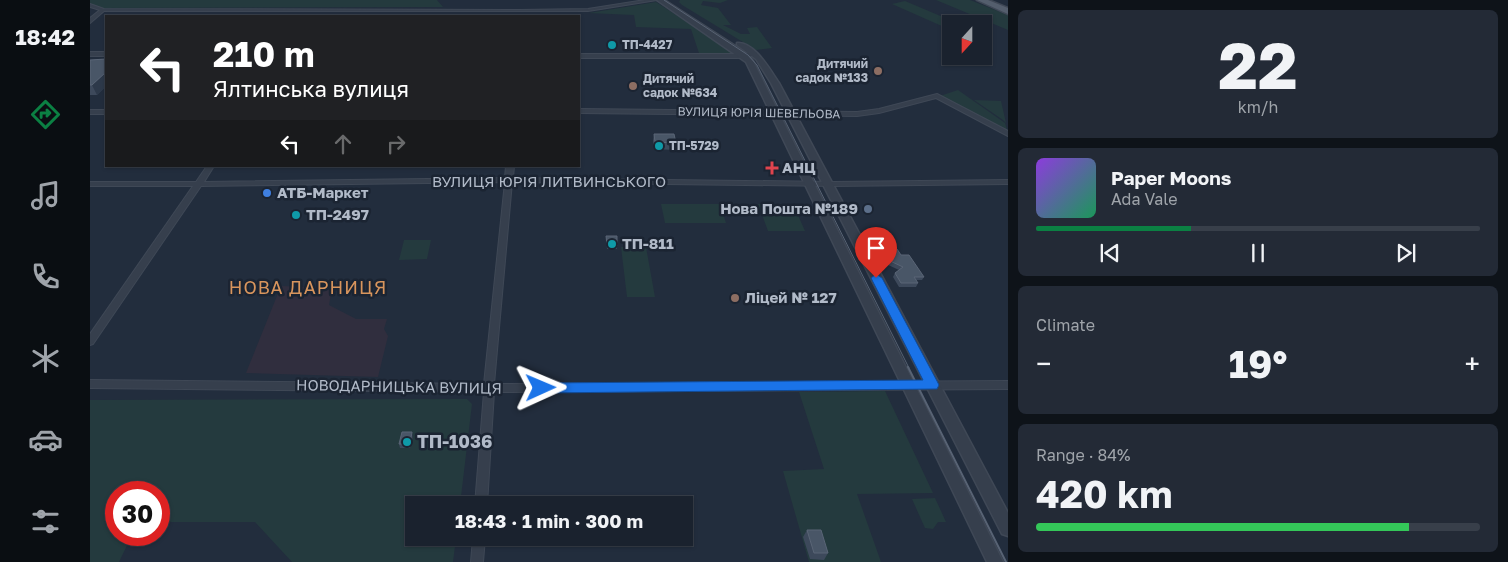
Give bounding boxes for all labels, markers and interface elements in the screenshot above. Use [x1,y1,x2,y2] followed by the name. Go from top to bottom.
[942,15,992,65] north arrow
[942,15,992,65] map controls
[15,23,75,50] text: 18:42
[1218,25,1298,103] text: 22
[213,33,315,75] text: 210 m
[130,35,195,100] icon: left
[622,37,673,52] place label: ТП-4427
[606,39,618,51] marker: ТП-4427
[795,56,868,85] place label: Дитячий садок №133
[872,65,884,77] marker: Дитячий садок №133
[643,71,718,100] place label: Дитячий садок №634
[213,75,409,102] text: Ялтинська вулиця
[627,80,639,92] marker: Дитячий садок №634
[28,97,63,132] icon: directions
[1238,97,1278,117] text: km/h
[677,104,841,121] street label: ВУЛИЦЯ ЮРІЯ ШЕВЕЛЬОВА
[276,130,304,158] icon: left
[329,130,357,158] icon: ahead
[382,130,410,158] icon: right
[669,138,720,153] place label: ТП-5729
[653,140,665,152] marker: ТП-5729
[782,158,816,176] place label: АНЦ
[766,162,778,174] marker: АНЦ
[1111,166,1231,189] text: Paper Moons
[432,172,666,190] street label: ВУЛИЦЯ ЮРІЯ ЛИТВИНСЬКОГО
[28,178,63,213] icon: music
[277,183,369,201] place label: АТБ-Маркет
[261,187,273,199] marker: АТБ-Маркет
[1111,189,1177,209] text: Ada Vale
[720,199,858,217] place label: Нова Пошта №189
[862,203,874,215] marker: Нова Пошта №189
[306,205,369,223] place label: ТП-2497
[290,209,302,221] marker: ТП-2497
[855,227,897,278] pin
[622,234,674,252] place label: ТП-811
[862,234,890,262] icon: arrive
[606,238,618,250] marker: ТП-811
[1096,239,1124,267] icon: previous
[1244,239,1272,267] icon: pause
[1392,239,1420,267] icon: next
[28,259,63,294] icon: phone
[229,276,387,298] district label: НОВА ДАРНИЦЯ
[745,288,837,306] place label: Ліцей № 127
[729,292,741,304] marker: Ліцей № 127
[1036,315,1095,335] text: Climate
[28,341,63,376] icon: climate
[1229,341,1287,386] text: 19°
[1036,347,1051,380] text: −
[1465,347,1480,380] text: +
[514,361,566,413] position arrow
[296,375,502,397] street label: НОВОДАРНИЦЬКА ВУЛИЦЯ
[28,422,63,457] icon: car
[417,430,492,452] place label: ТП-1036
[401,436,413,448] marker: ТП-1036
[1036,445,1130,465] text: Range · 84%
[1036,471,1172,516] text: 420 km
[105,481,170,546] speed limit sign: 30
[28,504,63,539] icon: filters
[455,509,643,532] text: 18:43 · 1 min · 300 m

